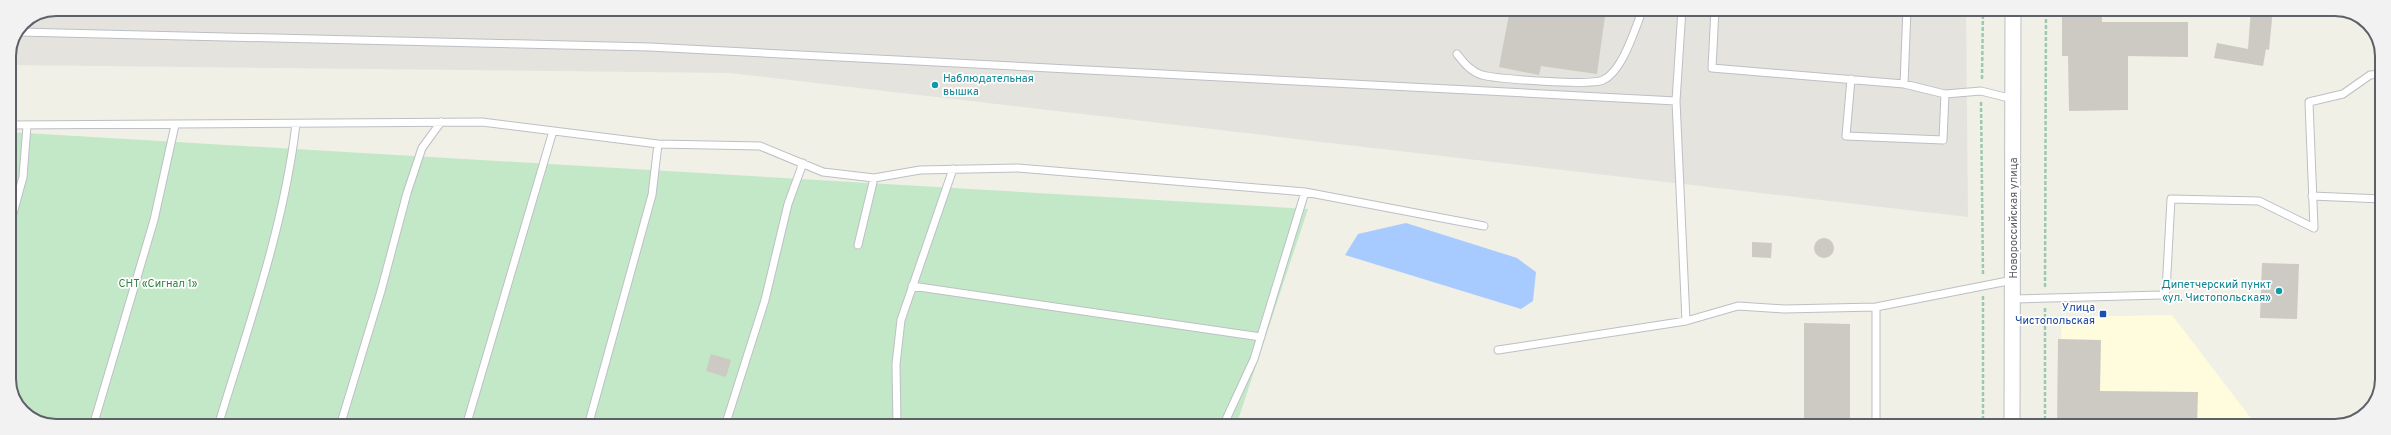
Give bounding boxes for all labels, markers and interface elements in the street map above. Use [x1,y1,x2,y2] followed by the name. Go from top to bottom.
[943,72,1034,99] place label: Наблюдательная вышка
[930,80,940,90] marker: Наблюдательная вышка
[2007,157,2021,278] street label: Новороссийская улица
[119,277,198,291] park label: СНТ «Сигнал 1»
[2161,278,2271,305] place label: Дипетчерский пункт «ул. Чистопольская»
[2274,286,2284,296] marker: Дипетчерский пункт «ул. Чистопольская»
[2015,301,2095,328] place label: Улица Чистопольская
[2098,309,2108,319] marker: Улица Чистопольская

